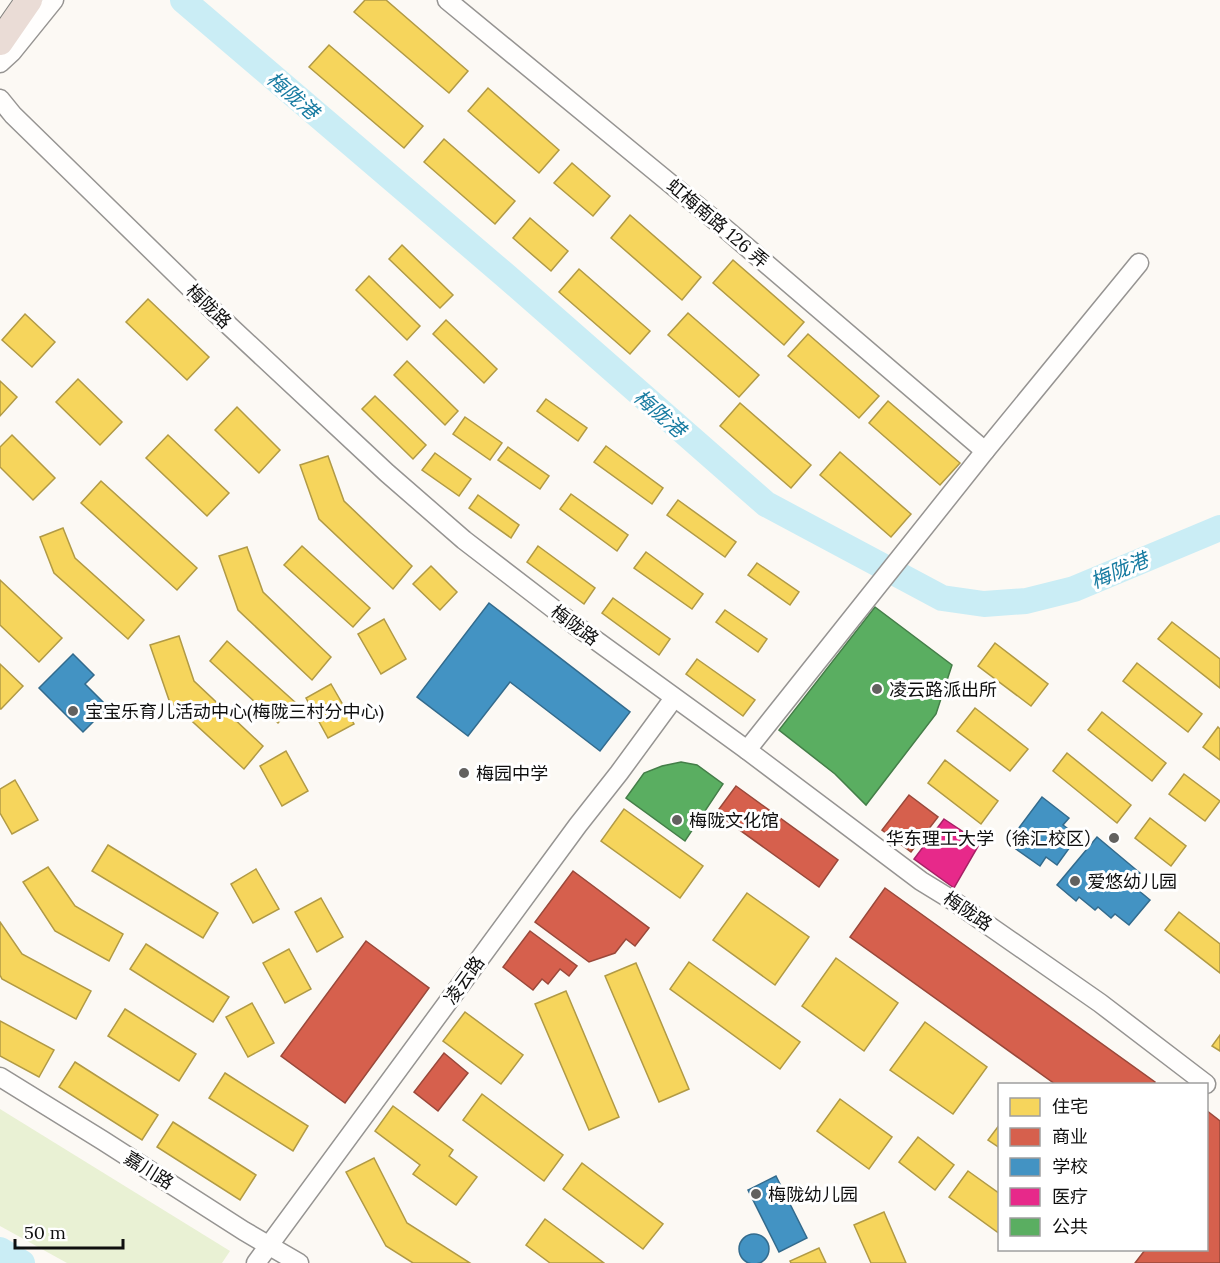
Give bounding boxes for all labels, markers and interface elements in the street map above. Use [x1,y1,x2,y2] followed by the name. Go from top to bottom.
[262,66,326,126] water label: 梅陇港
[662,174,774,272] street label: 虹梅南路 126 弄
[182,279,236,333] street label: 梅陇路
[629,384,693,444] water label: 梅陇港
[1087,546,1154,593] water label: 梅陇港
[547,600,603,650] street label: 梅陇路
[889,678,997,701] place label: 凌云路派出所
[870,682,884,696] marker: 凌云路派出所
[85,700,384,723] place label: 宝宝乐育儿活动中心(梅陇三村分中心)
[66,704,80,718] marker: 宝宝乐育儿活动中心(梅陇三村分中心)
[476,762,548,785] place label: 梅园中学
[457,766,471,780] marker: 梅园中学
[689,809,779,832] place label: 梅陇文化馆
[670,813,684,827] marker: 梅陇文化馆
[886,827,1102,850] place label: 华东理工大学（徐汇校区）
[1107,831,1121,845] marker: 华东理工大学（徐汇校区）
[1087,870,1177,893] place label: 爱悠幼儿园
[1068,874,1082,888] marker: 爱悠幼儿园
[939,886,997,936] street label: 梅陇路
[439,951,489,1009] street label: 凌云路
[998,1083,1208,1251] legend
[1052,1095,1088,1118] text: 住宅
[1052,1125,1088,1148] text: 商业
[120,1146,178,1194] street label: 嘉川路
[1052,1155,1088,1178] text: 学校
[768,1183,858,1206] place label: 梅陇幼儿园
[1052,1185,1088,1208] text: 医疗
[749,1187,763,1201] marker: 梅陇幼儿园
[15,1212,123,1250] scale bar
[1052,1215,1088,1238] text: 公共
[24,1221,66,1244] text: 50 m

